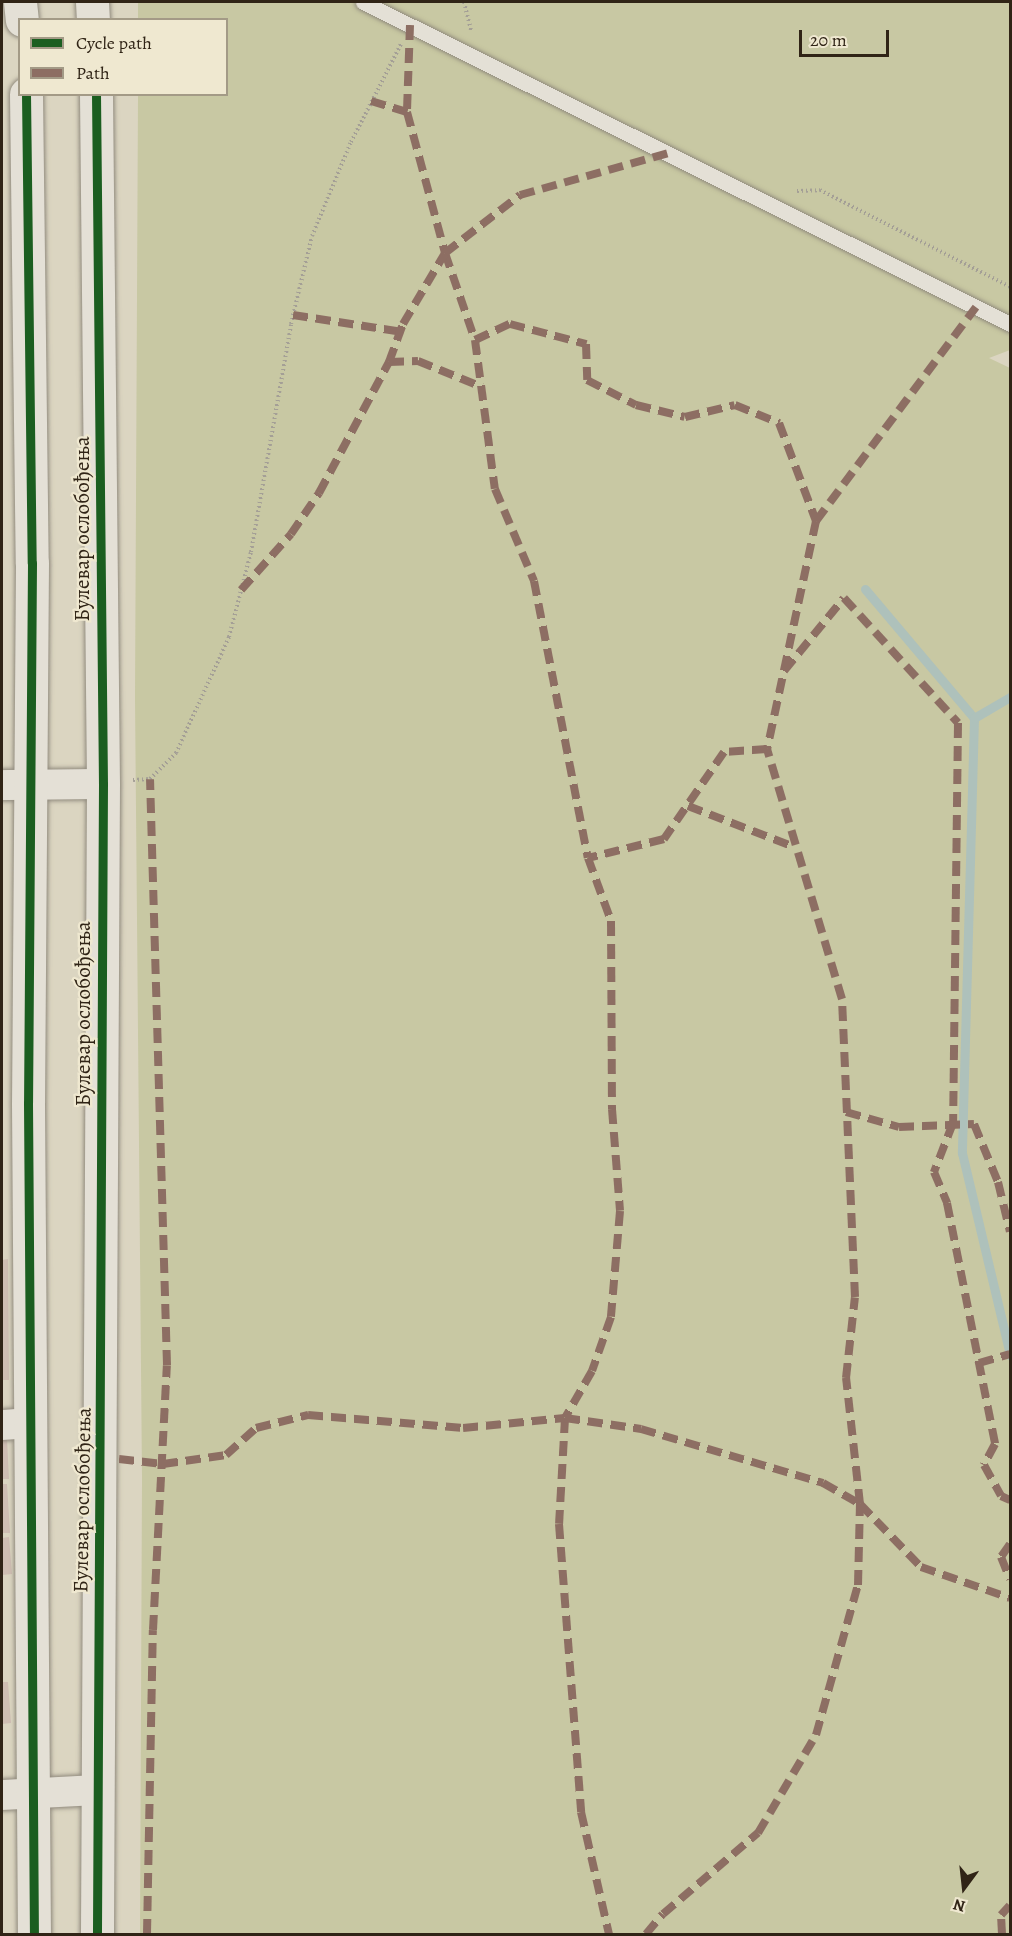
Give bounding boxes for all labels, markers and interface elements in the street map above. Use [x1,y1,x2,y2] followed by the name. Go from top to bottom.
[18,18,228,96] legend
[802,18,892,56] scale bar
[810,28,847,52] text: 20 m
[76,31,152,55] text: Cycle path
[76,61,110,85] text: Path
[69,436,95,622] street label: Булевар ослобођења
[70,921,96,1107] street label: Булевар ослобођења
[68,1407,96,1593] street label: Булевар ослобођења
[934,1858,994,1918] north arrow
[951,1893,968,1918] text: N

